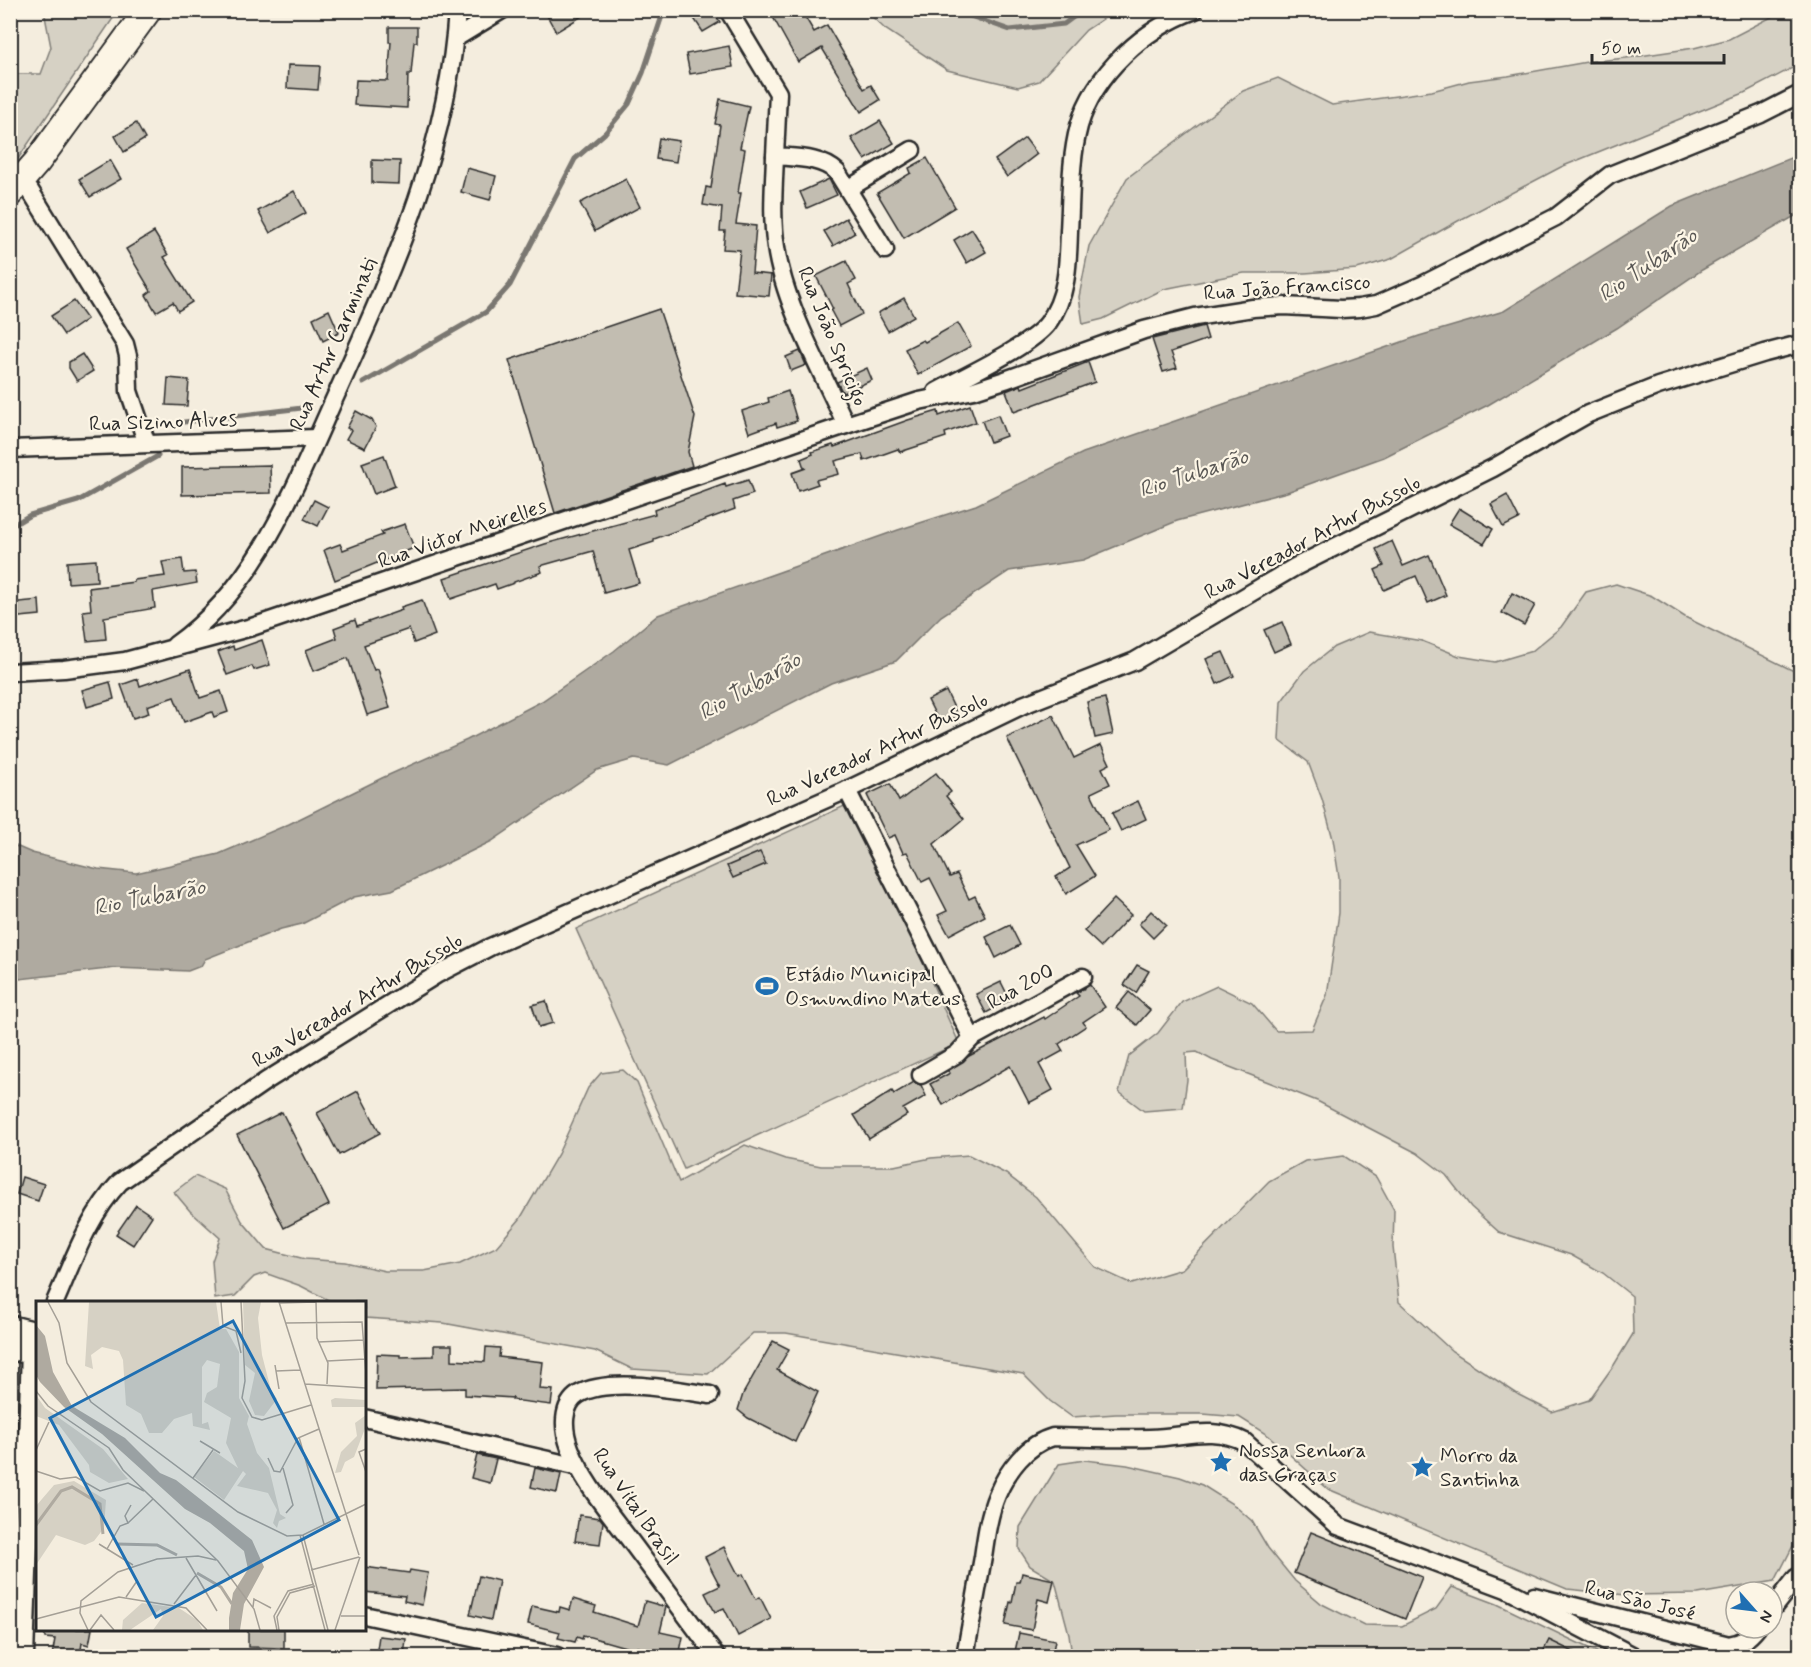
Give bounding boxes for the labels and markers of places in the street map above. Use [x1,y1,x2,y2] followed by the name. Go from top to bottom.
[785,961,961,1013] place label: Estádio Municipal Osmundino Mateus
[754,973,780,999] sports icon: Estádio Municipal Osmundino Mateus
[1239,1437,1366,1489] place label: Nossa Senhora das Graças
[1440,1442,1520,1494] place label: Morro da Santinha
[1208,1449,1234,1475] place icon: Nossa Senhora das Graças
[1409,1454,1435,1480] place icon: Morro da Santinha

